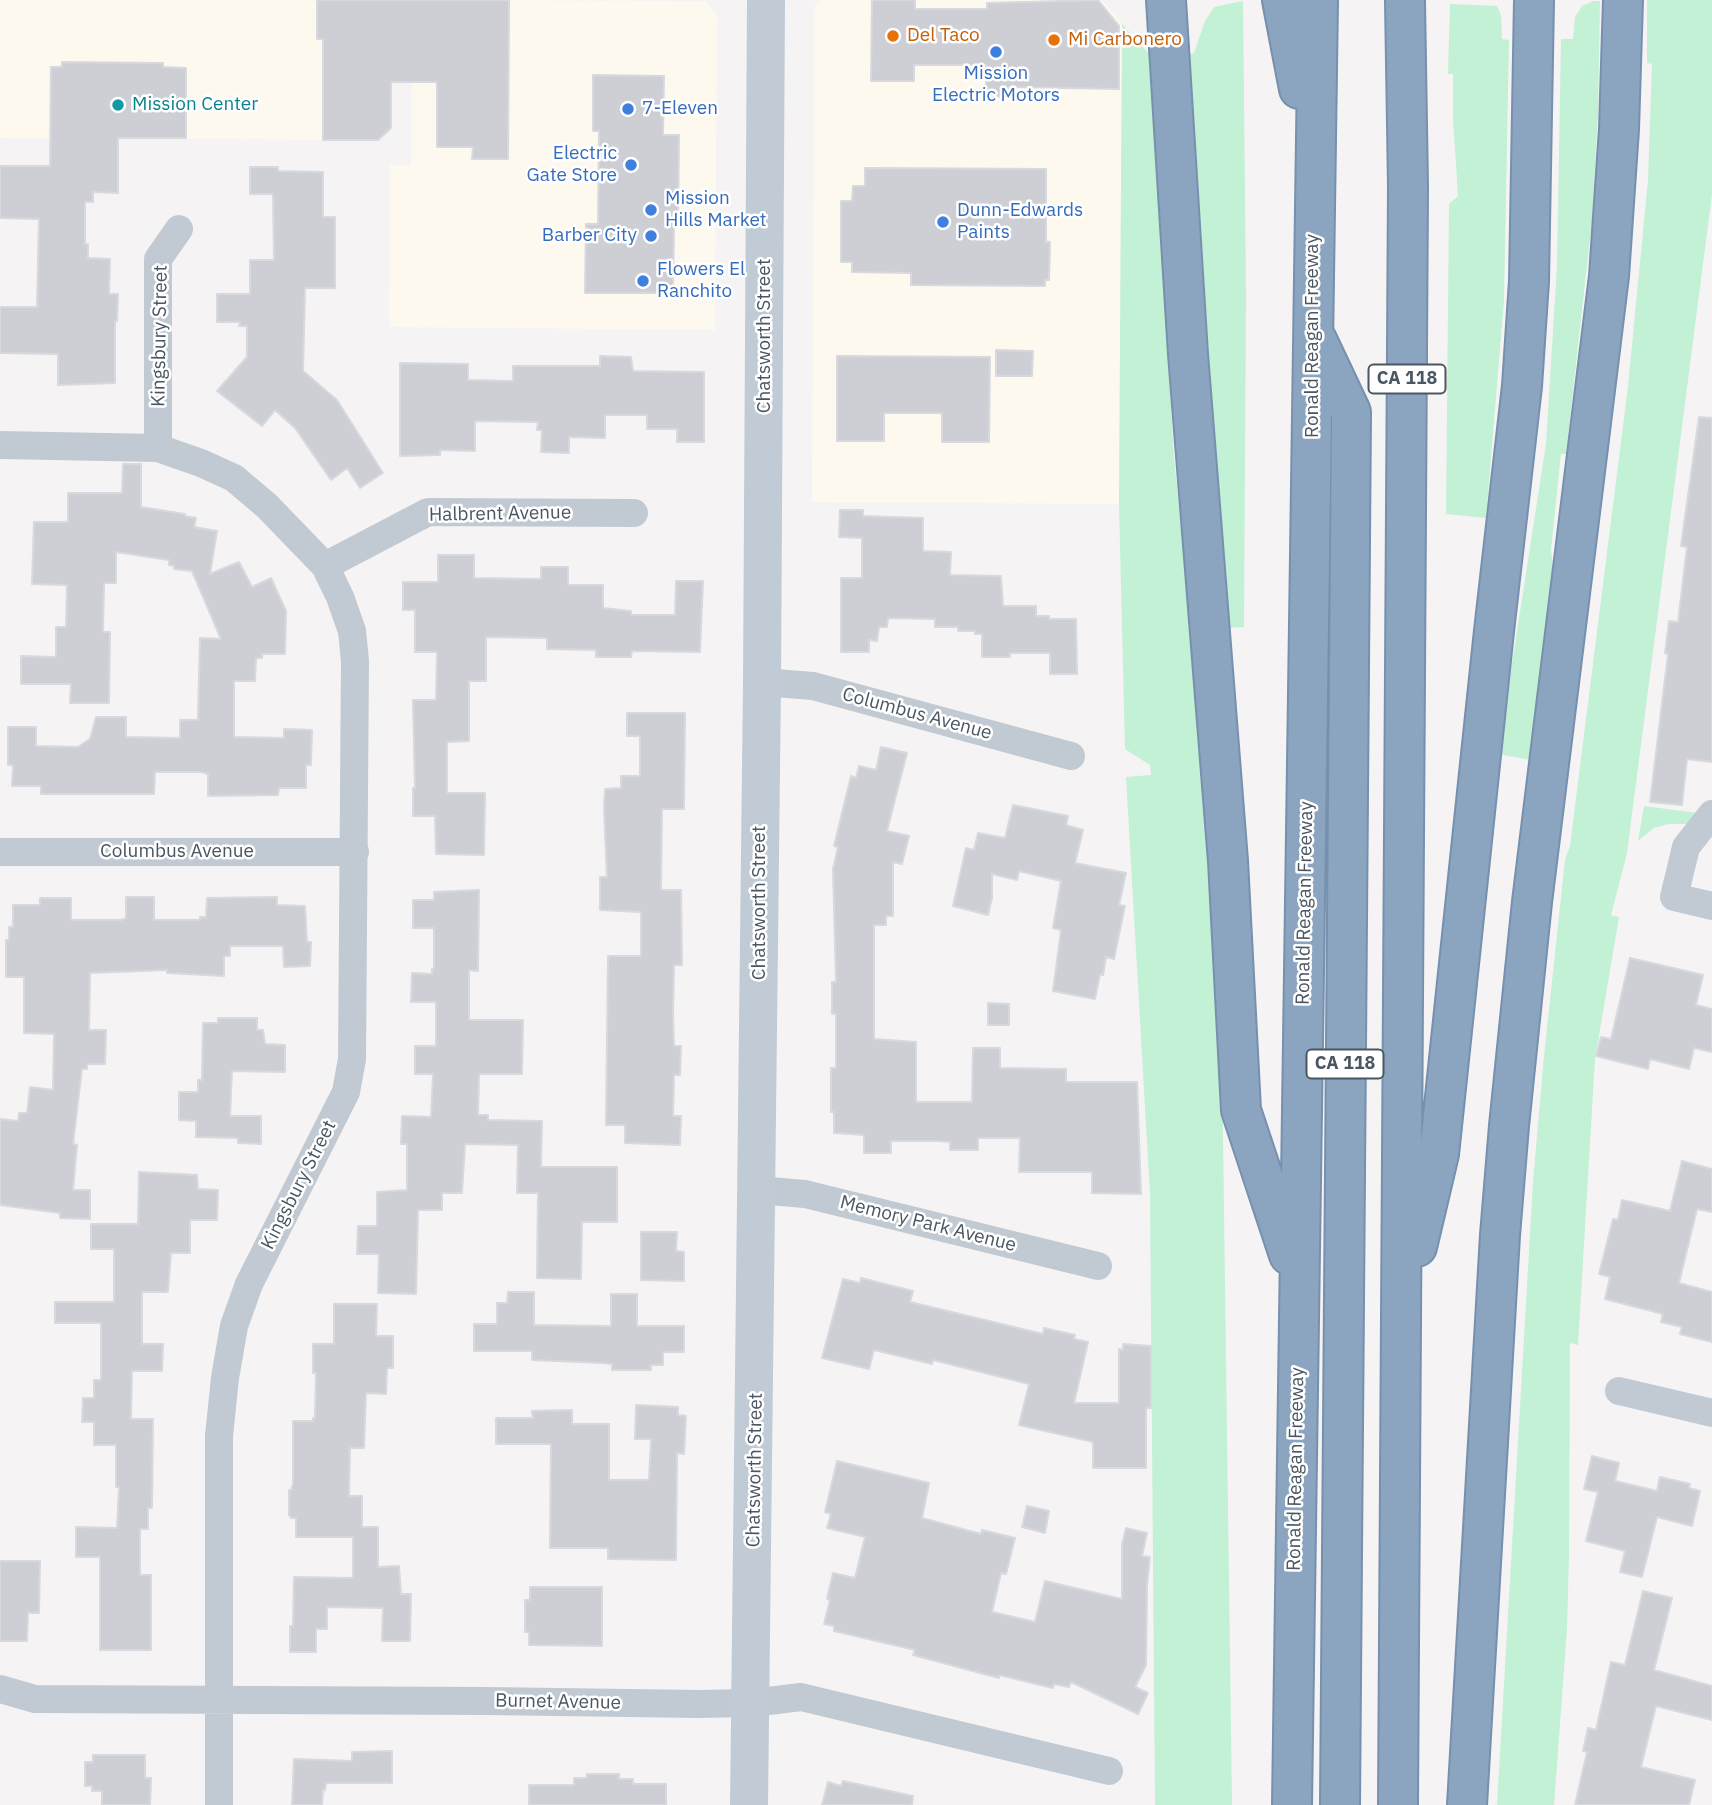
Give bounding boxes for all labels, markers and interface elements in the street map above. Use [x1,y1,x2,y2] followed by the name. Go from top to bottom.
[907,25,980,47] place label: Del Taco
[885,28,901,44] marker: Del Taco
[1068,29,1182,51] place label: Mi Carbonero
[1046,32,1062,48] marker: Mi Carbonero
[988,44,1004,60] marker: Mission Electric Motors
[932,63,1060,107] place label: Mission Electric Motors
[132,94,258,116] place label: Mission Center
[110,97,126,113] marker: Mission Center
[642,98,718,120] place label: 7-Eleven
[620,101,636,117] marker: 7-Eleven
[527,143,617,187] place label: Electric Gate Store
[623,157,639,173] marker: Electric Gate Store
[665,188,766,232] place label: Mission Hills Market
[957,200,1083,244] place label: Dunn-Edwards Paints
[643,202,659,218] marker: Mission Hills Market
[935,214,951,230] marker: Dunn-Edwards Paints
[542,225,637,247] place label: Barber City
[643,228,659,244] marker: Barber City
[1302,234,1324,438] street label: Ronald Reagan Freeway
[657,259,745,303] place label: Flowers El Ranchito
[754,259,776,413] street label: Chatsworth Street
[147,265,173,407] street label: Kingsbury Street
[635,273,651,289] marker: Flowers El Ranchito
[1368,365,1446,394] road number: CA 118
[429,501,571,527] street label: Halbrent Avenue
[840,683,994,745] street label: Columbus Avenue
[1292,801,1318,1005] street label: Ronald Reagan Freeway
[749,826,771,980] street label: Chatsworth Street
[100,841,254,863] street label: Columbus Avenue
[1306,1050,1384,1078] road number: CA 118
[257,1117,341,1253] street label: Kingsbury Street
[838,1191,1018,1257] street label: Memory Park Avenue
[1283,1367,1309,1571] street label: Ronald Reagan Freeway
[742,1392,768,1548] street label: Chatsworth Street
[495,1690,621,1714] street label: Burnet Avenue

